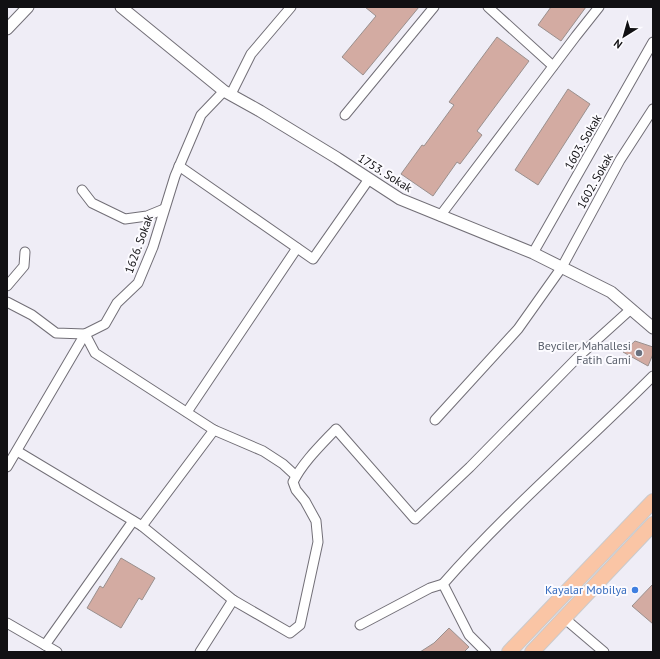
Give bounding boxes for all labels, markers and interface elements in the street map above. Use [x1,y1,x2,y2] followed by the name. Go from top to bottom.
[604,16,644,56] north arrow
[611,36,625,52] text: N
[561,111,604,172] street label: 1603. Sokak
[355,150,415,195] street label: 1753. Sokak
[573,150,616,211] street label: 1602. Sokak
[121,212,156,275] street label: 1626. Sokak
[538,338,631,367] place label: Beyciler Mahallesi Fatih Cami
[634,348,644,358] marker: Beyciler Mahallesi Fatih Cami
[545,582,627,597] place label: Kayalar Mobilya
[630,585,640,595] marker: Kayalar Mobilya

